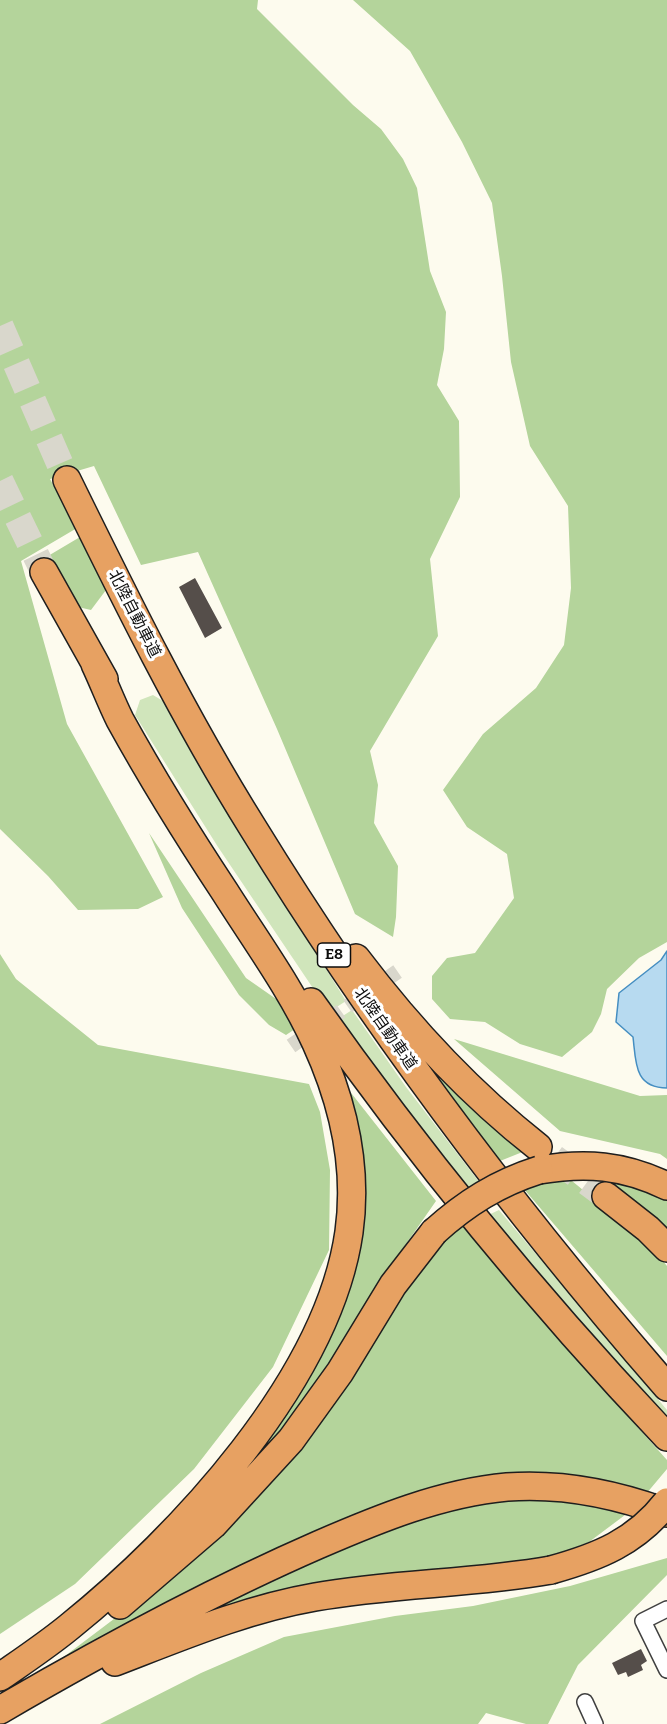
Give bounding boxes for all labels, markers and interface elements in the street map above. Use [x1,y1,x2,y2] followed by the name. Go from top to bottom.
[104,567,164,661] street label: 北陸自動車道
[318,943,350,967] road number: E8
[350,984,420,1074] street label: 北陸自動車道

